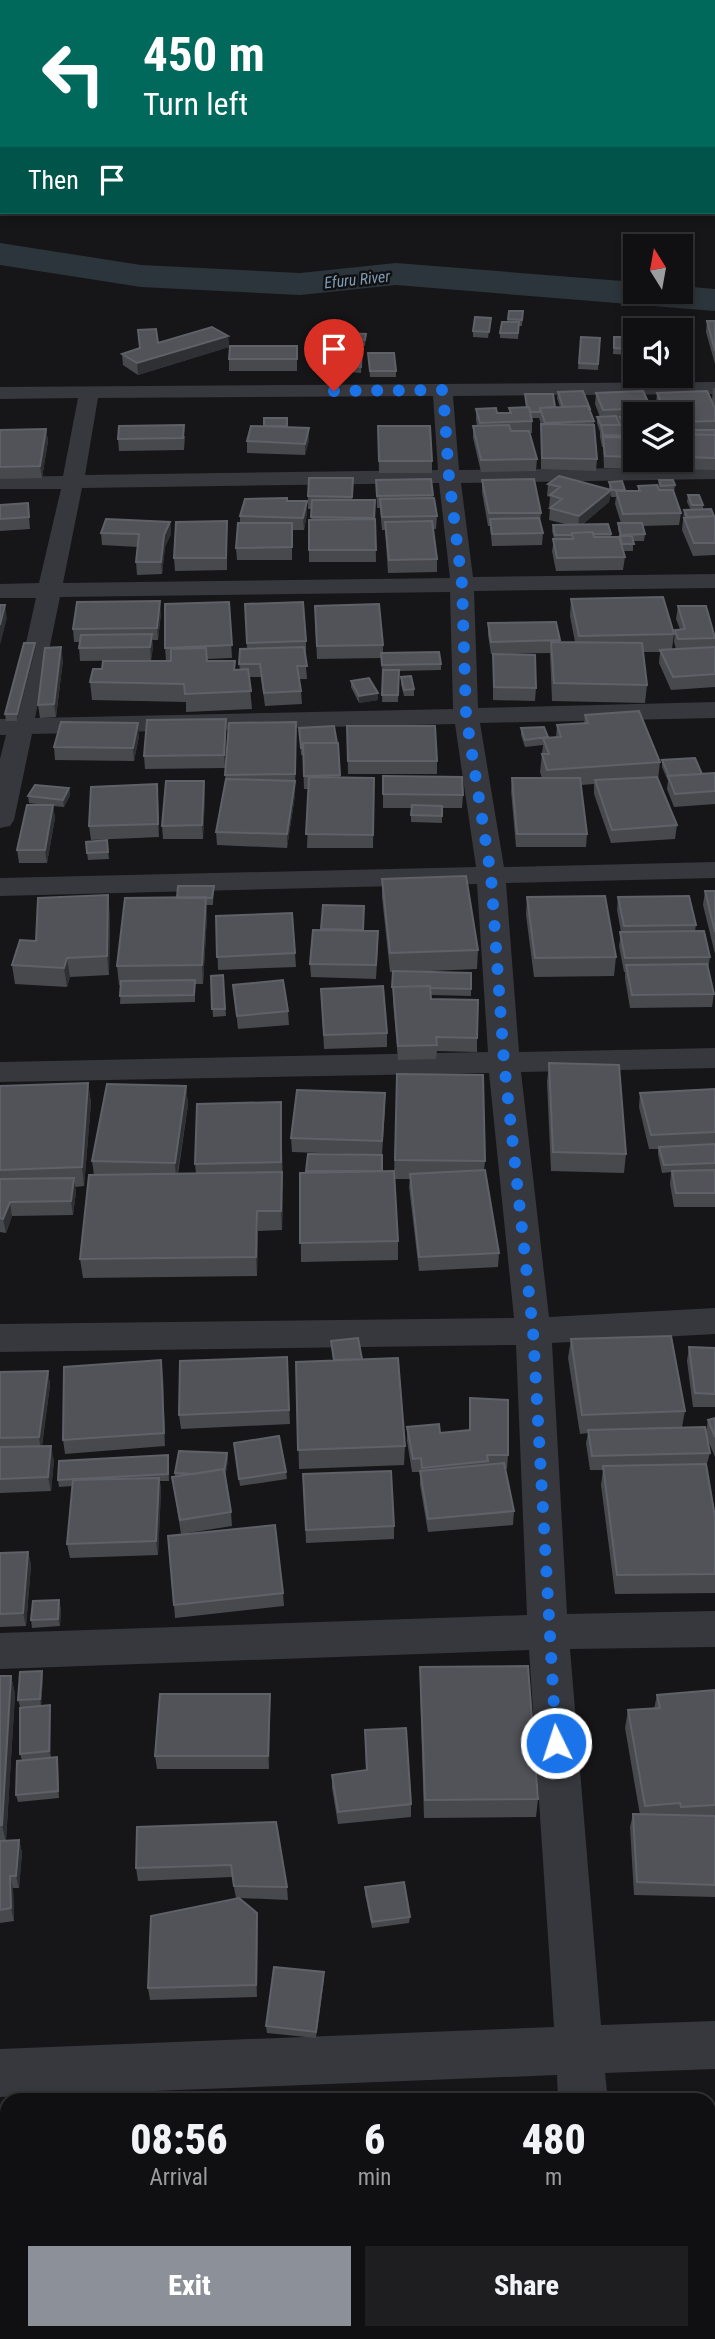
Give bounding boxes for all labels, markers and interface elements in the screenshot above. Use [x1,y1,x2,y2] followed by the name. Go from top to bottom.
[143,26,265,83] text: 450 m
[28,28,119,119] icon: left
[143,85,248,123] text: Turn left
[93,161,131,199] icon: arrive
[28,165,79,195] text: Then
[623,234,693,304] north arrow
[623,234,693,472] map controls
[323,266,392,292] water label: Efuru River
[623,318,693,388] button: sound
[304,319,364,391] pin
[315,330,353,368] icon: arrive
[623,402,693,472] button: layers
[519,1706,593,1780] position arrow
[130,2115,227,2164] text: 08:56
[364,2115,385,2164] text: 6
[522,2115,586,2164] text: 480
[150,2164,208,2191] text: Arrival
[358,2164,391,2191] text: min
[545,2164,562,2191] text: m
[28,2246,351,2326] button: Exit
[365,2246,688,2326] button: Share

